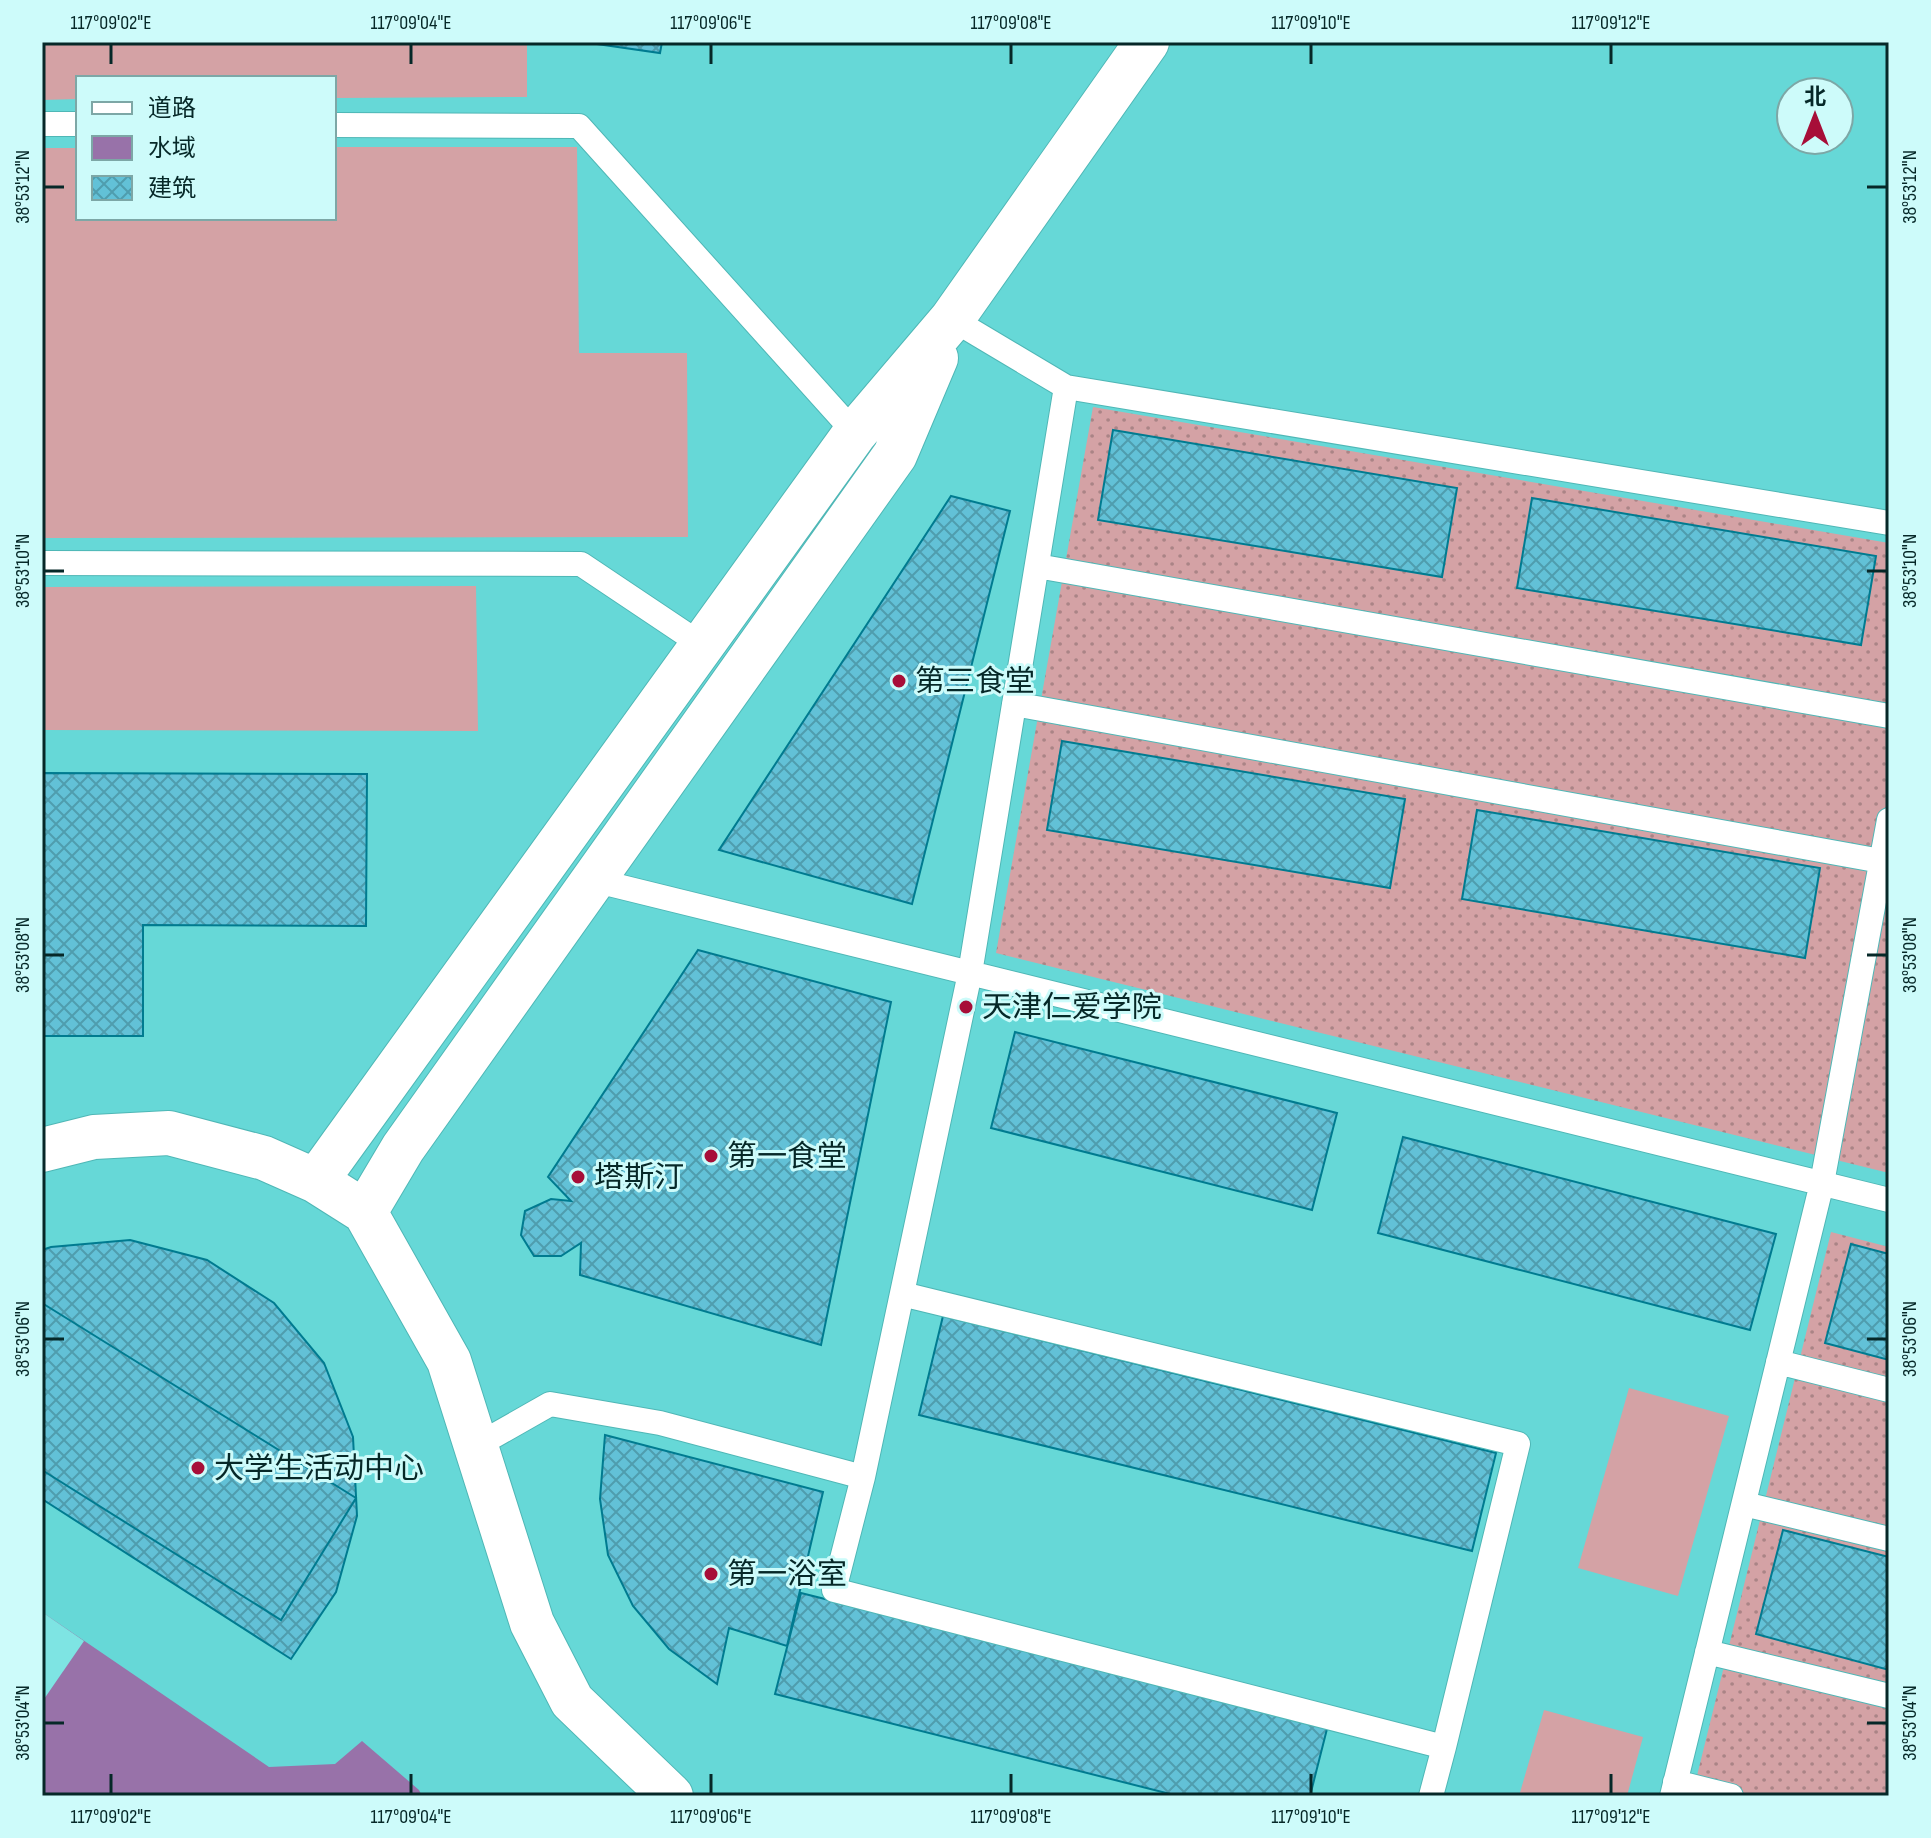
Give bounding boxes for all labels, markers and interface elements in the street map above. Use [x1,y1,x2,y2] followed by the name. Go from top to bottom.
[71,11,151,35] text: 117°09'02"E
[371,11,451,35] text: 117°09'04"E
[670,11,752,35] text: 117°09'06"E
[970,11,1052,35] text: 117°09'08"E
[1271,11,1351,35] text: 117°09'10"E
[1571,11,1651,35] text: 117°09'12"E
[76,76,336,220] legend
[1775,76,1855,156] north arrow
[1804,84,1826,111] text: 北
[148,94,196,123] text: 道路
[148,134,196,163] text: 水域
[11,150,35,224] text: 38°53'12"N
[1898,150,1922,224] text: 38°53'12"N
[148,174,196,203] text: 建筑
[11,534,35,608] text: 38°53'10"N
[1898,534,1922,608] text: 38°53'10"N
[915,664,1035,700] place label: 第三食堂
[890,672,908,690] marker: 第三食堂
[11,917,35,993] text: 38°53'08"N
[1898,917,1922,993] text: 38°53'08"N
[982,990,1162,1026] place label: 天津仁爱学院
[957,998,975,1016] marker: 天津仁爱学院
[727,1139,847,1175] place label: 第一食堂
[702,1147,720,1165] marker: 第一食堂
[594,1160,684,1196] place label: 塔斯汀
[569,1168,587,1186] marker: 塔斯汀
[11,1301,35,1377] text: 38°53'06"N
[1898,1301,1922,1377] text: 38°53'06"N
[214,1451,424,1487] place label: 大学生活动中心
[189,1459,207,1477] marker: 大学生活动中心
[727,1557,847,1593] place label: 第一浴室
[702,1565,720,1583] marker: 第一浴室
[11,1685,35,1761] text: 38°53'04"N
[1898,1685,1922,1761] text: 38°53'04"N
[71,1805,151,1829] text: 117°09'02"E
[371,1805,451,1829] text: 117°09'04"E
[670,1805,752,1829] text: 117°09'06"E
[970,1805,1052,1829] text: 117°09'08"E
[1271,1805,1351,1829] text: 117°09'10"E
[1571,1805,1651,1829] text: 117°09'12"E

